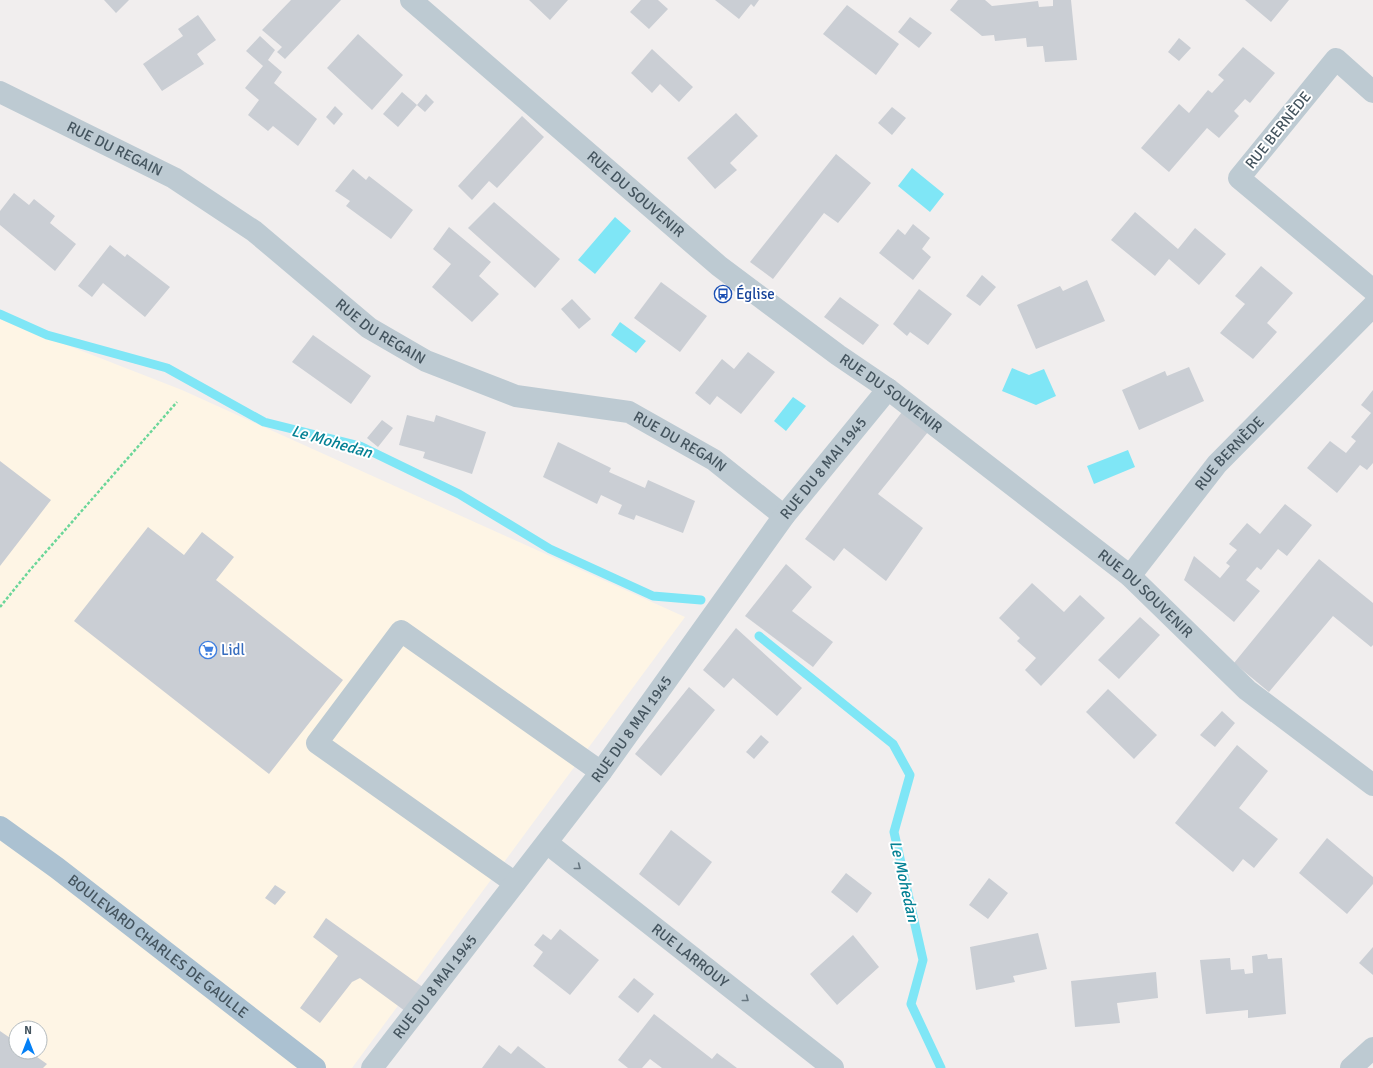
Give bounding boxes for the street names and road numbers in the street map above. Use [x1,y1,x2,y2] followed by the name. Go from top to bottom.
[1241,87,1315,172] street label: RUE BERNÈDE
[64,117,166,180] street label: RUE DU REGAIN
[583,147,688,241] street label: RUE DU SOUVENIR
[332,295,429,368] street label: RUE DU REGAIN
[836,350,946,437] street label: RUE DU SOUVENIR
[630,407,730,476] street label: RUE DU REGAIN
[776,413,870,523] street label: RUE DU 8 MAI 1945
[1191,413,1268,494] street label: RUE BERNÈDE
[1094,546,1197,641] street label: RUE DU SOUVENIR
[587,672,676,786] street label: RUE DU 8 MAI 1945
[64,871,252,1022] street label: BOULEVARD CHARLES DE GAULLE
[648,920,732,992] street label: RUE LARROUY
[389,931,481,1042] street label: RUE DU 8 MAI 1945

